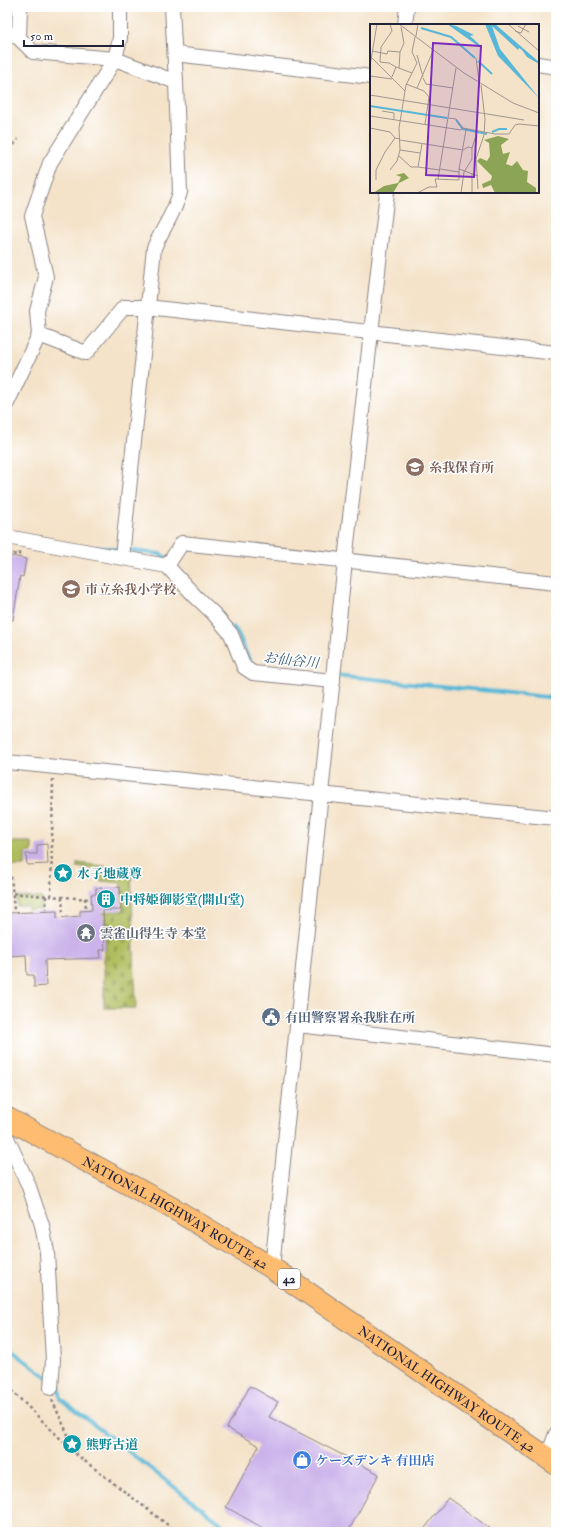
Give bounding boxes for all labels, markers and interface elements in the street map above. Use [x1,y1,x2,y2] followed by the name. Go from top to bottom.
[24,22,123,48] scale bar
[370,24,539,193] inset map
[30,29,54,44] text: 50 m
[404,456,426,478] school or university icon: 糸我保育所
[429,460,494,476] place label: 糸我保育所
[60,578,82,600] school or university icon: 市立糸我小学校
[85,582,177,598] place label: 市立糸我小学校
[262,649,322,672] water label: お仙谷川
[52,862,74,884] place icon: 水子地蔵尊
[77,866,142,882] place label: 水子地蔵尊
[95,888,117,910] building icon: 中将姫御影堂(開山堂)
[120,892,244,908] place label: 中将姫御影堂(開山堂)
[75,922,97,944] temple icon: 雲雀山得生寺 本堂
[100,926,207,942] place label: 雲雀山得生寺 本堂
[260,1006,282,1028] public building icon: 有田警察署糸我駐在所
[285,1010,415,1026] place label: 有田警察署糸我駐在所
[79,1154,271,1273] street label: NATIONAL HIGHWAY ROUTE 42
[278,1269,300,1289] road number: 42
[355,1323,538,1456] street label: NATIONAL HIGHWAY ROUTE 42
[61,1433,83,1455] place icon: 熊野古道
[86,1437,138,1453] place label: 熊野古道
[291,1449,313,1471] shop icon: ケーズデンキ 有田店
[316,1453,435,1469] place label: ケーズデンキ 有田店

